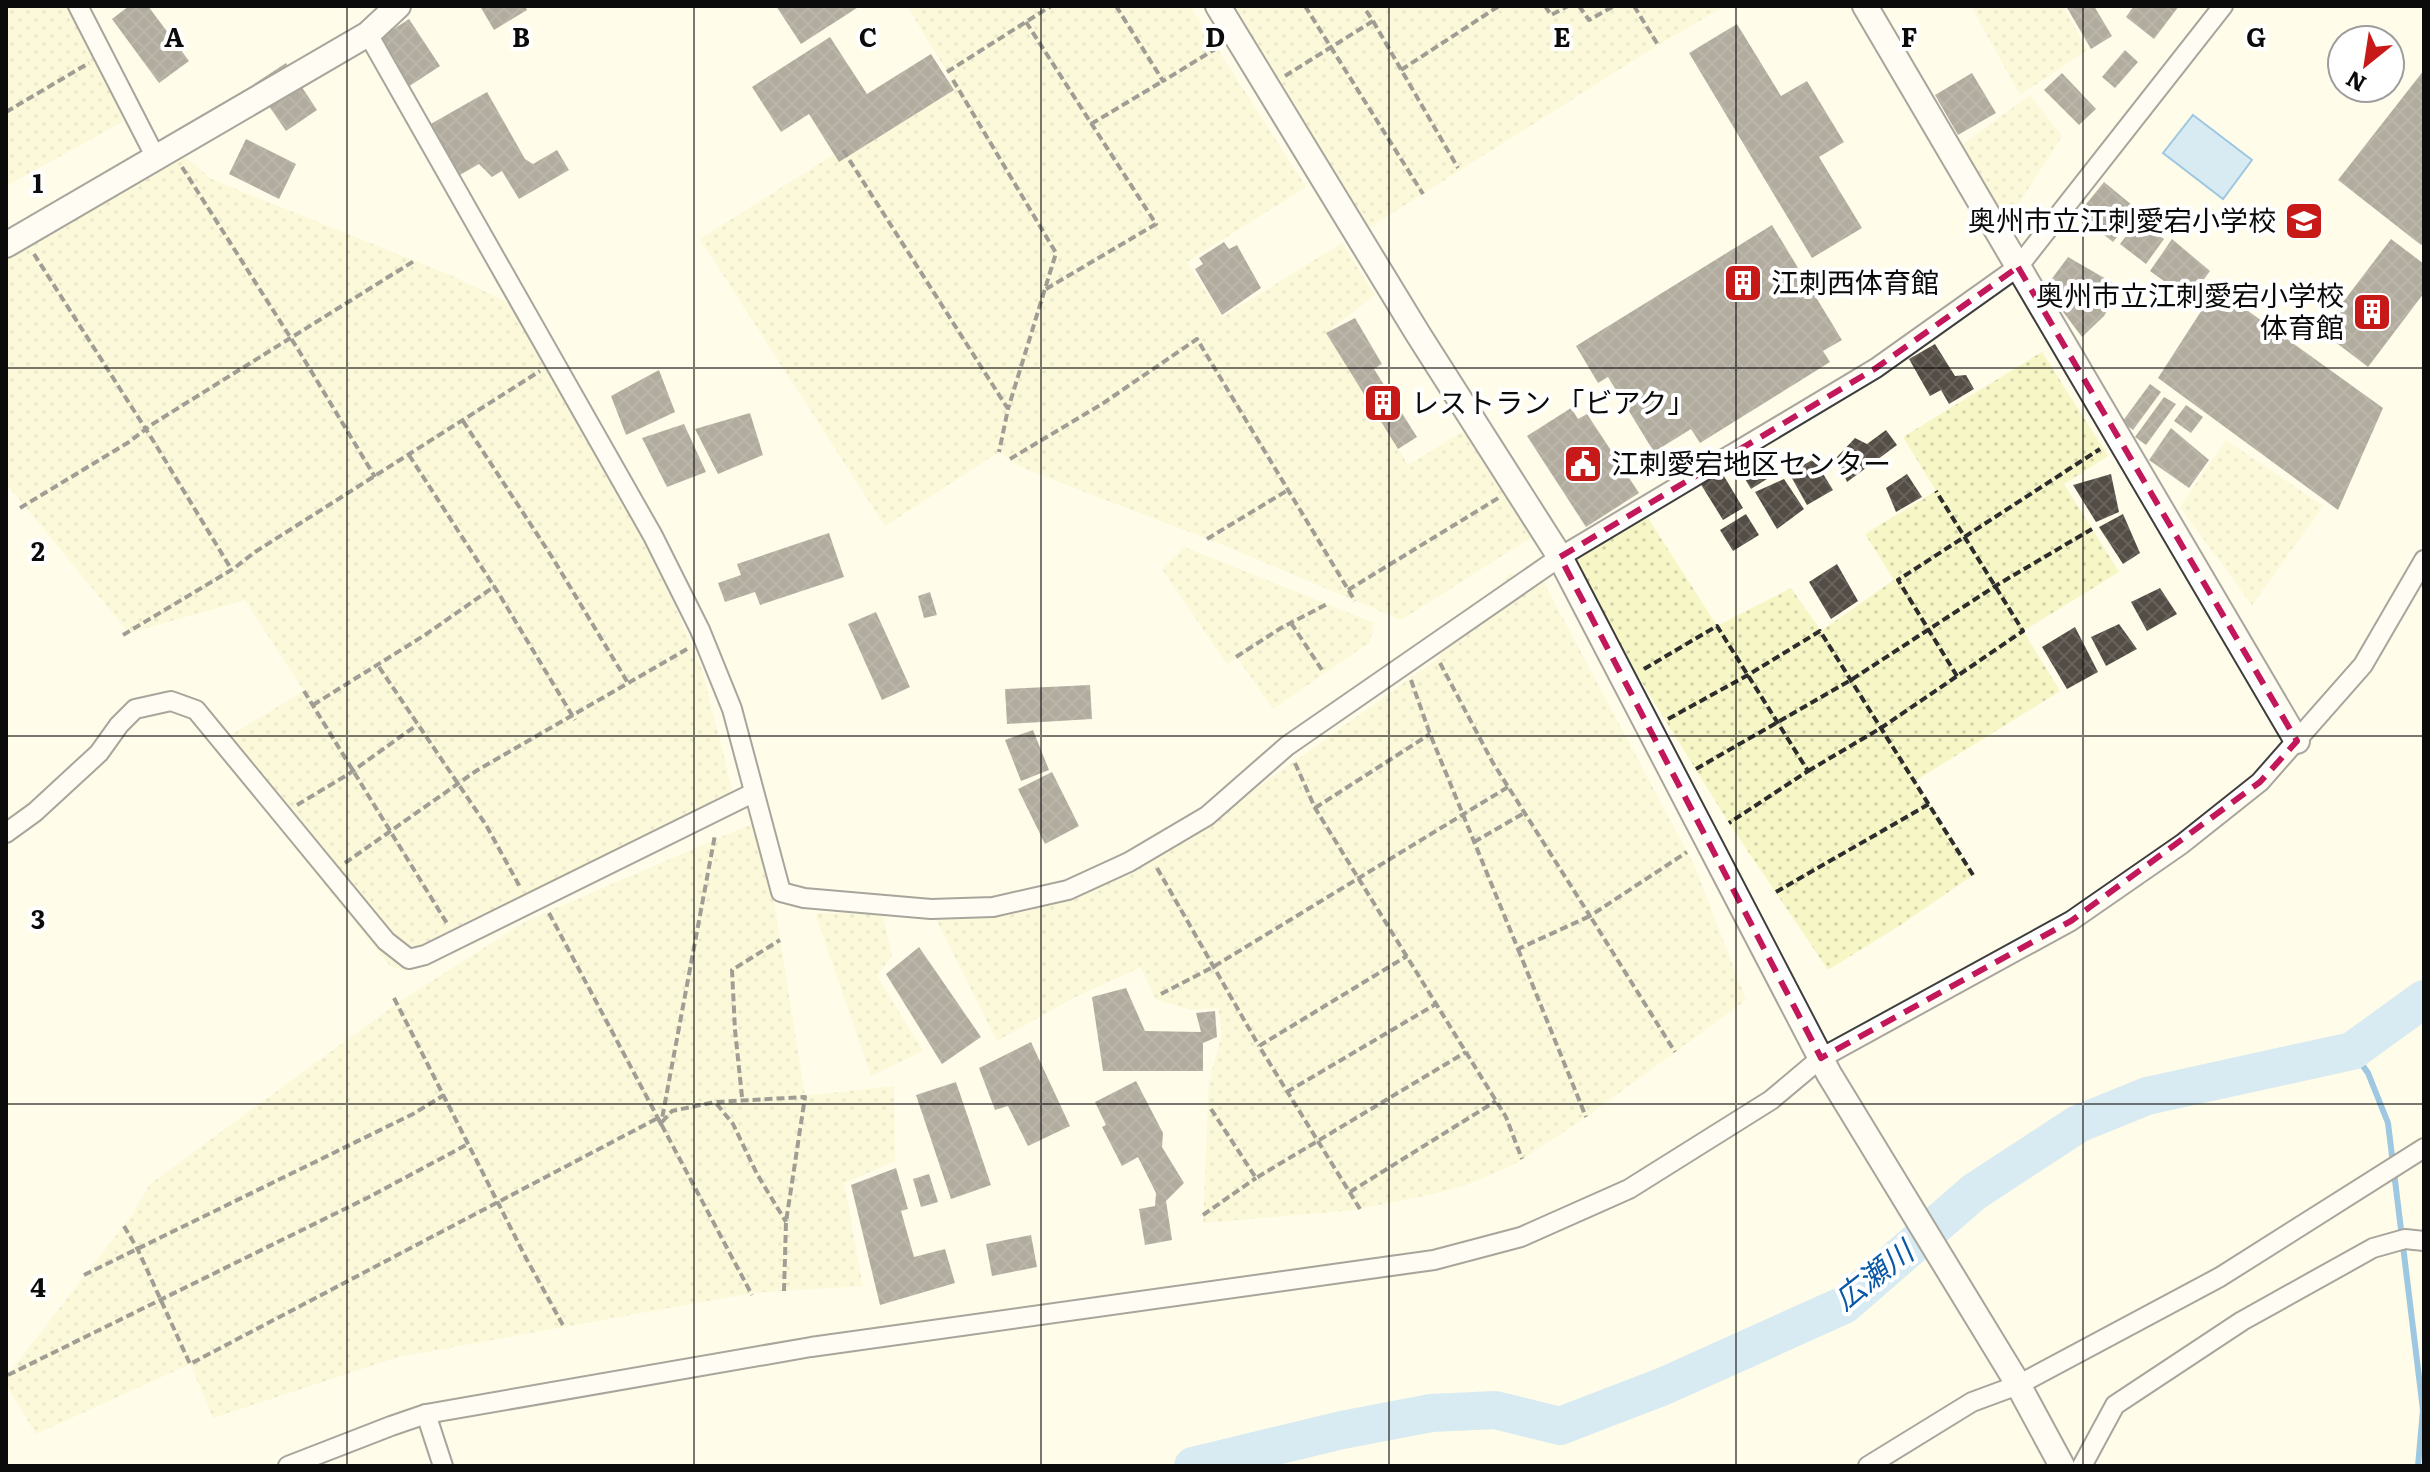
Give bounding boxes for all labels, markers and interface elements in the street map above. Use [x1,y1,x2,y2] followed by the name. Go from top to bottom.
[164,16,184,55] text: A
[512,16,530,55] text: B
[859,16,877,55] text: C
[1205,16,1225,55] text: D
[1553,16,1571,55] text: E
[1901,16,1917,55] text: F
[2246,16,2266,55] text: G
[2326,24,2406,104] north arrow
[2339,64,2371,102] text: N
[33,162,44,201] text: 1
[1968,198,2276,240] place label: 奥州市立江刺愛宕小学校
[2283,200,2325,242] school or university icon: 奥州市立江刺愛宕小学校
[1771,260,1939,302] place label: 江刺西体育館
[1722,262,1764,304] building icon: 江刺西体育館
[2036,273,2344,347] place label: 奥州市立江刺愛宕小学校 体育館
[2351,291,2393,333] building icon: 奥州市立江刺愛宕小学校 体育館
[1411,380,1695,422] place label: レストラン 「ビアク」
[1362,382,1404,424] building icon: レストラン 「ビアク」
[1611,441,1891,483] place label: 江刺愛宕地区センター
[1562,443,1604,485] public building icon: 江刺愛宕地区センター
[31,530,45,569] text: 2
[31,898,45,937] text: 3
[1823,1227,1924,1319] water label: 広瀬川
[30,1266,46,1305] text: 4

